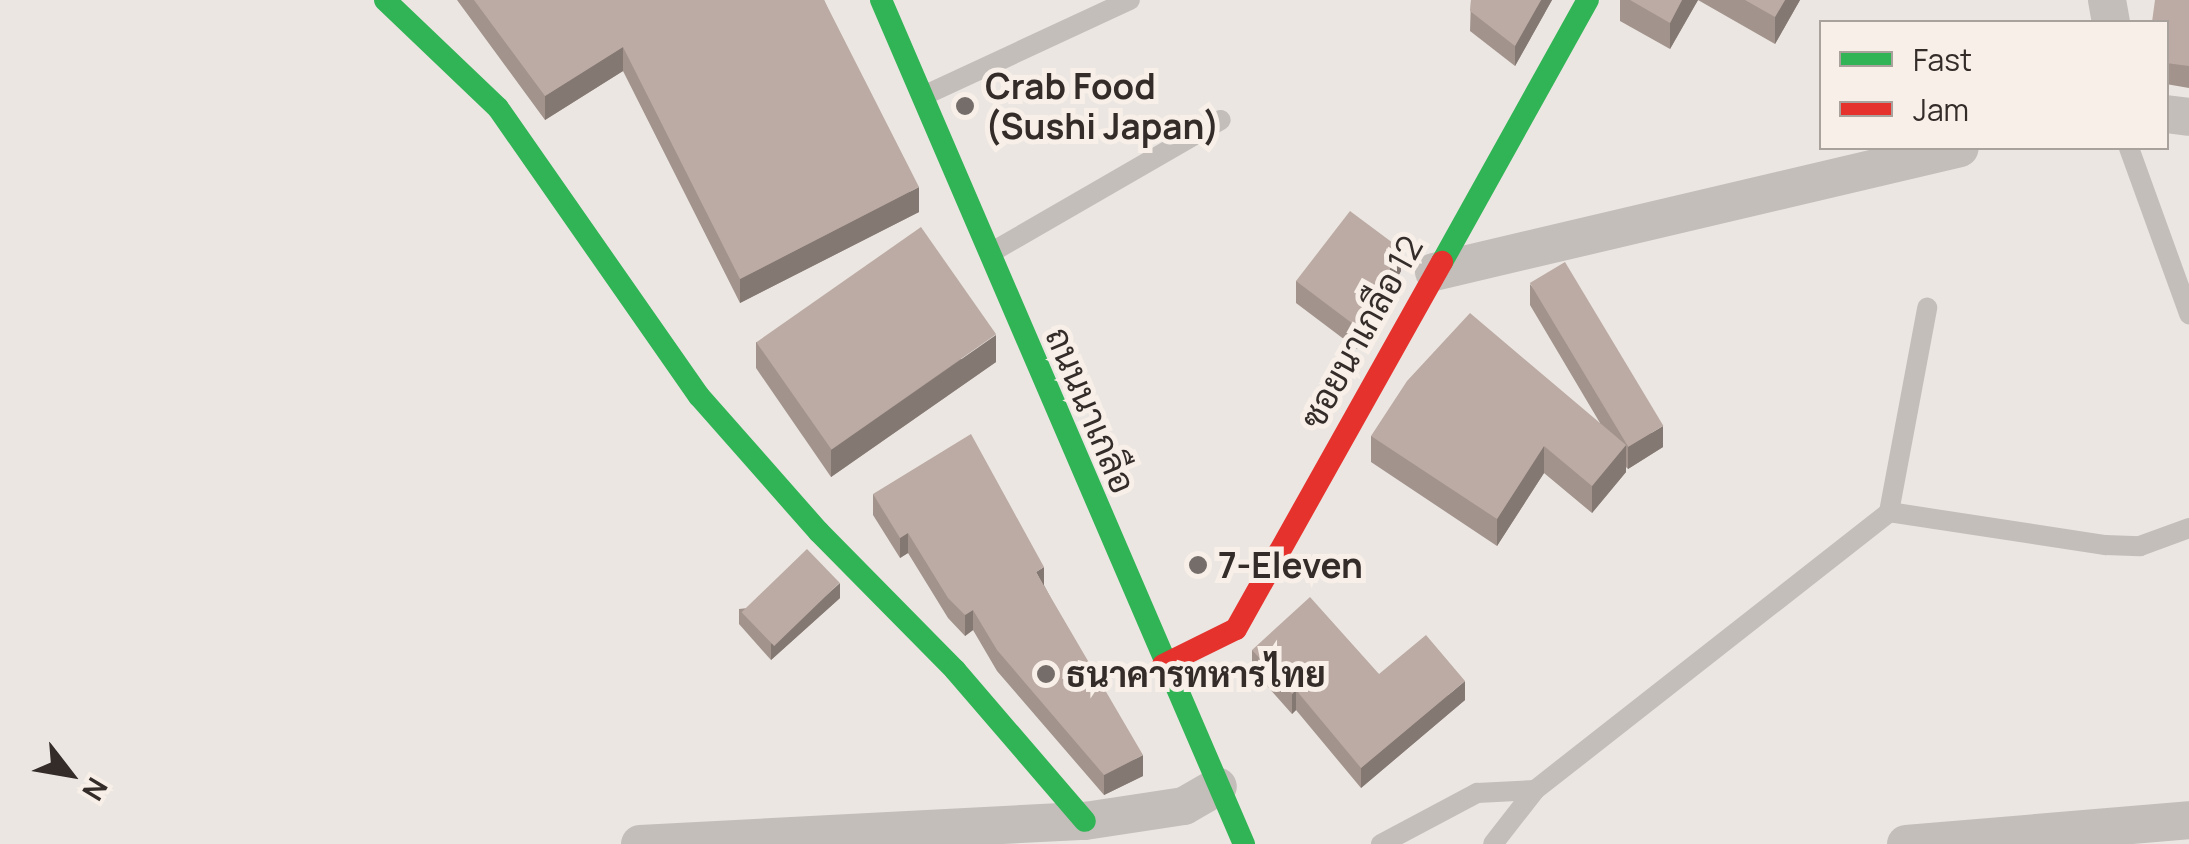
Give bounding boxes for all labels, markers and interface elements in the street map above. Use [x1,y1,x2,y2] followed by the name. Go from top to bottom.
[1819,20,2169,150] legend
[1913,39,1972,80] text: Fast
[985,65,1220,147] place label: Crab Food (Sushi Japan)
[1913,89,1969,130] text: Jam
[954,95,976,117] marker: Crab Food (Sushi Japan)
[1291,228,1431,436] street label: ซอยนาเกลือ 12
[1037,321,1145,499] street label: ถนนนาเกลือ
[1218,544,1363,586] place label: 7-Eleven
[1187,554,1209,576] marker: 7-Eleven
[1066,653,1326,695] place label: ธนาคารทหารไทย
[1035,663,1057,685] marker: ธนาคารทหารไทย
[20,724,120,824] north arrow
[74,771,117,808] text: N

